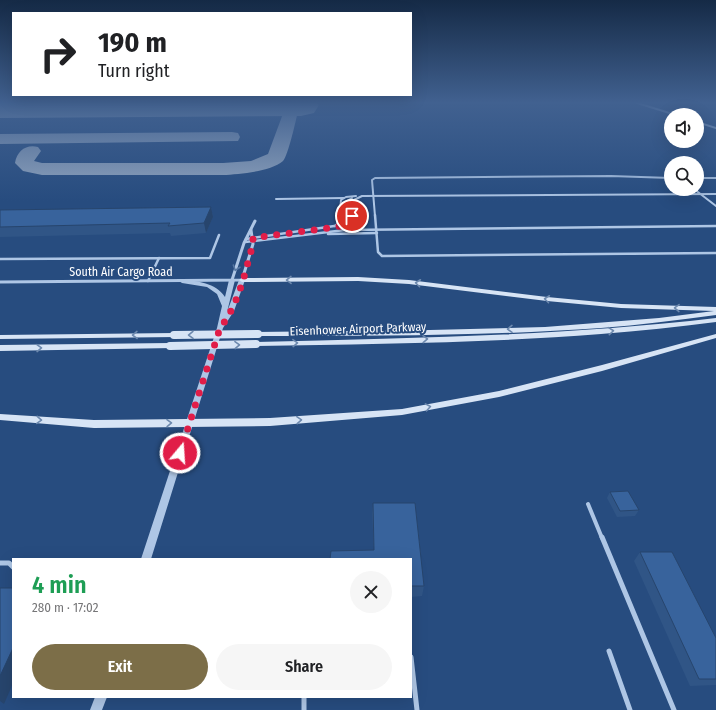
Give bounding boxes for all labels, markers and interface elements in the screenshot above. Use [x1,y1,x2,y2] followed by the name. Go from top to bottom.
[98,26,167,59] text: 190 m
[32,28,84,80] icon: right
[98,60,170,82] text: Turn right
[664,108,704,196] map controls
[664,108,704,148] button: sound
[664,156,704,196] button: search
[335,199,369,233] pin
[341,205,363,227] icon: arrive
[232,264,241,271] one-way arrow
[69,265,173,279] street label: South Air Cargo Road
[286,276,292,284] one-way arrow
[415,279,421,288] one-way arrow
[544,295,550,304] one-way arrow
[674,304,680,312] one-way arrow
[289,320,427,338] street label: Eisenhower Airport Parkway
[507,325,513,334] one-way arrow
[608,327,614,336] one-way arrow
[188,330,194,339] one-way arrow
[132,331,138,339] one-way arrow
[422,335,428,344] one-way arrow
[292,339,298,347] one-way arrow
[234,341,240,349] one-way arrow
[36,344,42,352] one-way arrow
[425,404,431,412] one-way arrow
[296,415,302,424] one-way arrow
[36,416,42,425] one-way arrow
[166,419,172,428] one-way arrow
[159,432,201,474] position arrow
[32,571,86,599] text: 4 min
[350,571,392,613] button: close
[32,600,98,615] text: 280 m · 17:02
[32,644,208,690] button: Exit
[216,644,392,690] button: Share

